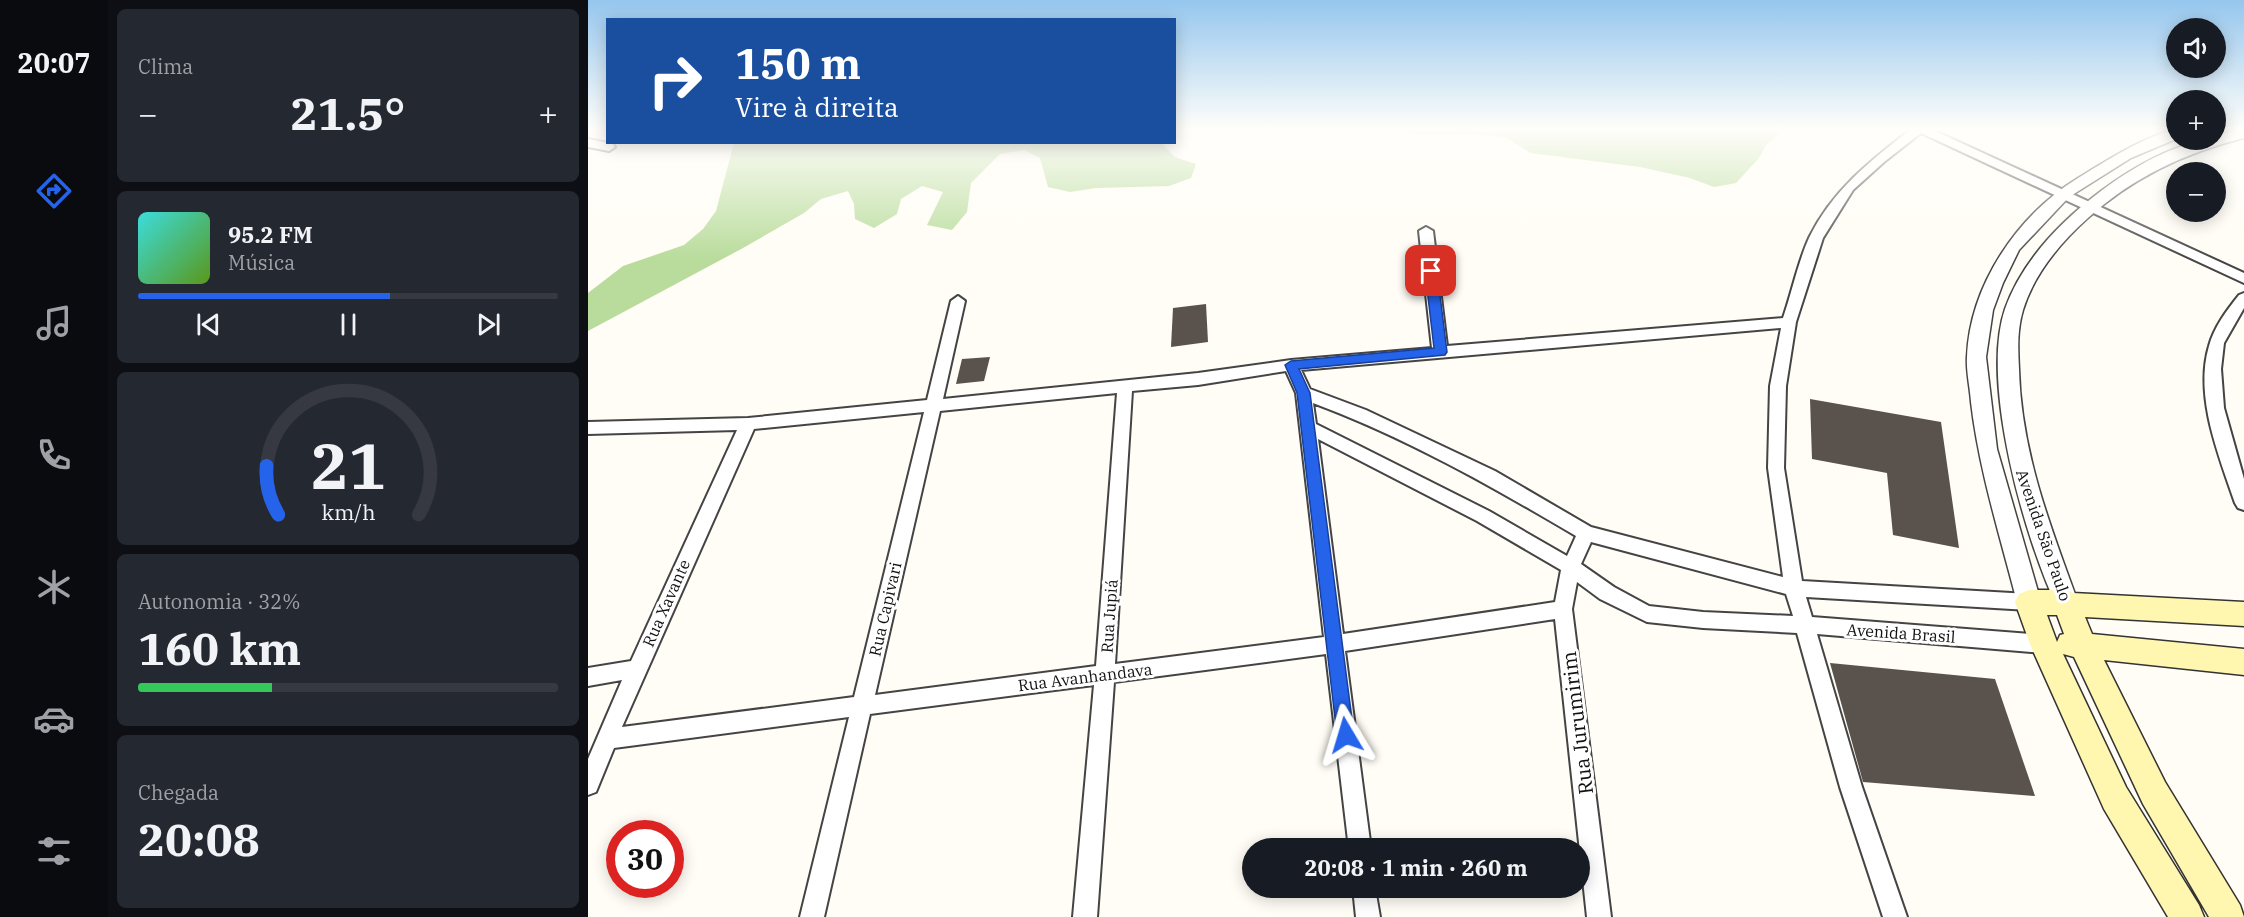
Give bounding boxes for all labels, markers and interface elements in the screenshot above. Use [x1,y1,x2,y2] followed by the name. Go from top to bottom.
[2166,18,2226,222] map controls
[2166,18,2226,78] button: sound
[735,36,861,91] text: 150 m
[636,42,714,120] icon: right
[18,45,90,80] text: 20:07
[138,53,193,80] text: Clima
[291,84,405,142] text: 21.5°
[735,89,899,124] text: Vire à direita
[2166,90,2226,150] button: +
[138,92,158,135] text: −
[538,92,558,135] text: +
[2166,162,2226,222] button: −
[33,170,75,212] icon: directions
[228,220,313,249] text: 95.2 FM
[1405,245,1456,296] pin
[228,249,295,276] text: Música
[1414,254,1447,287] icon: arrive
[33,302,75,344] icon: music
[192,308,225,341] icon: previous
[332,308,365,341] icon: pause
[472,308,505,341] icon: next
[311,426,385,507] text: 21
[33,434,75,476] icon: phone
[2012,466,2076,604] street label: Avenida São Paulo
[321,499,375,527] text: km/h
[638,556,694,650] street label: Rua Xavante
[864,560,906,658] street label: Rua Capivari
[33,566,75,608] icon: climate
[1096,578,1122,653] street label: Rua Jupiá
[138,588,300,615] text: Autonomia · 32%
[138,619,301,677] text: 160 km
[1846,619,1956,647] street label: Avenida Brasil
[1555,650,1599,796] street label: Rua Jurumirim
[1017,659,1154,695] street label: Rua Avanhandava
[33,698,75,740] icon: car
[1314,703,1378,767] position arrow
[138,779,219,806] text: Chegada
[138,810,260,868] text: 20:08
[606,820,684,898] speed limit sign: 30
[33,830,75,872] icon: filters
[1304,853,1528,882] text: 20:08 · 1 min · 260 m

